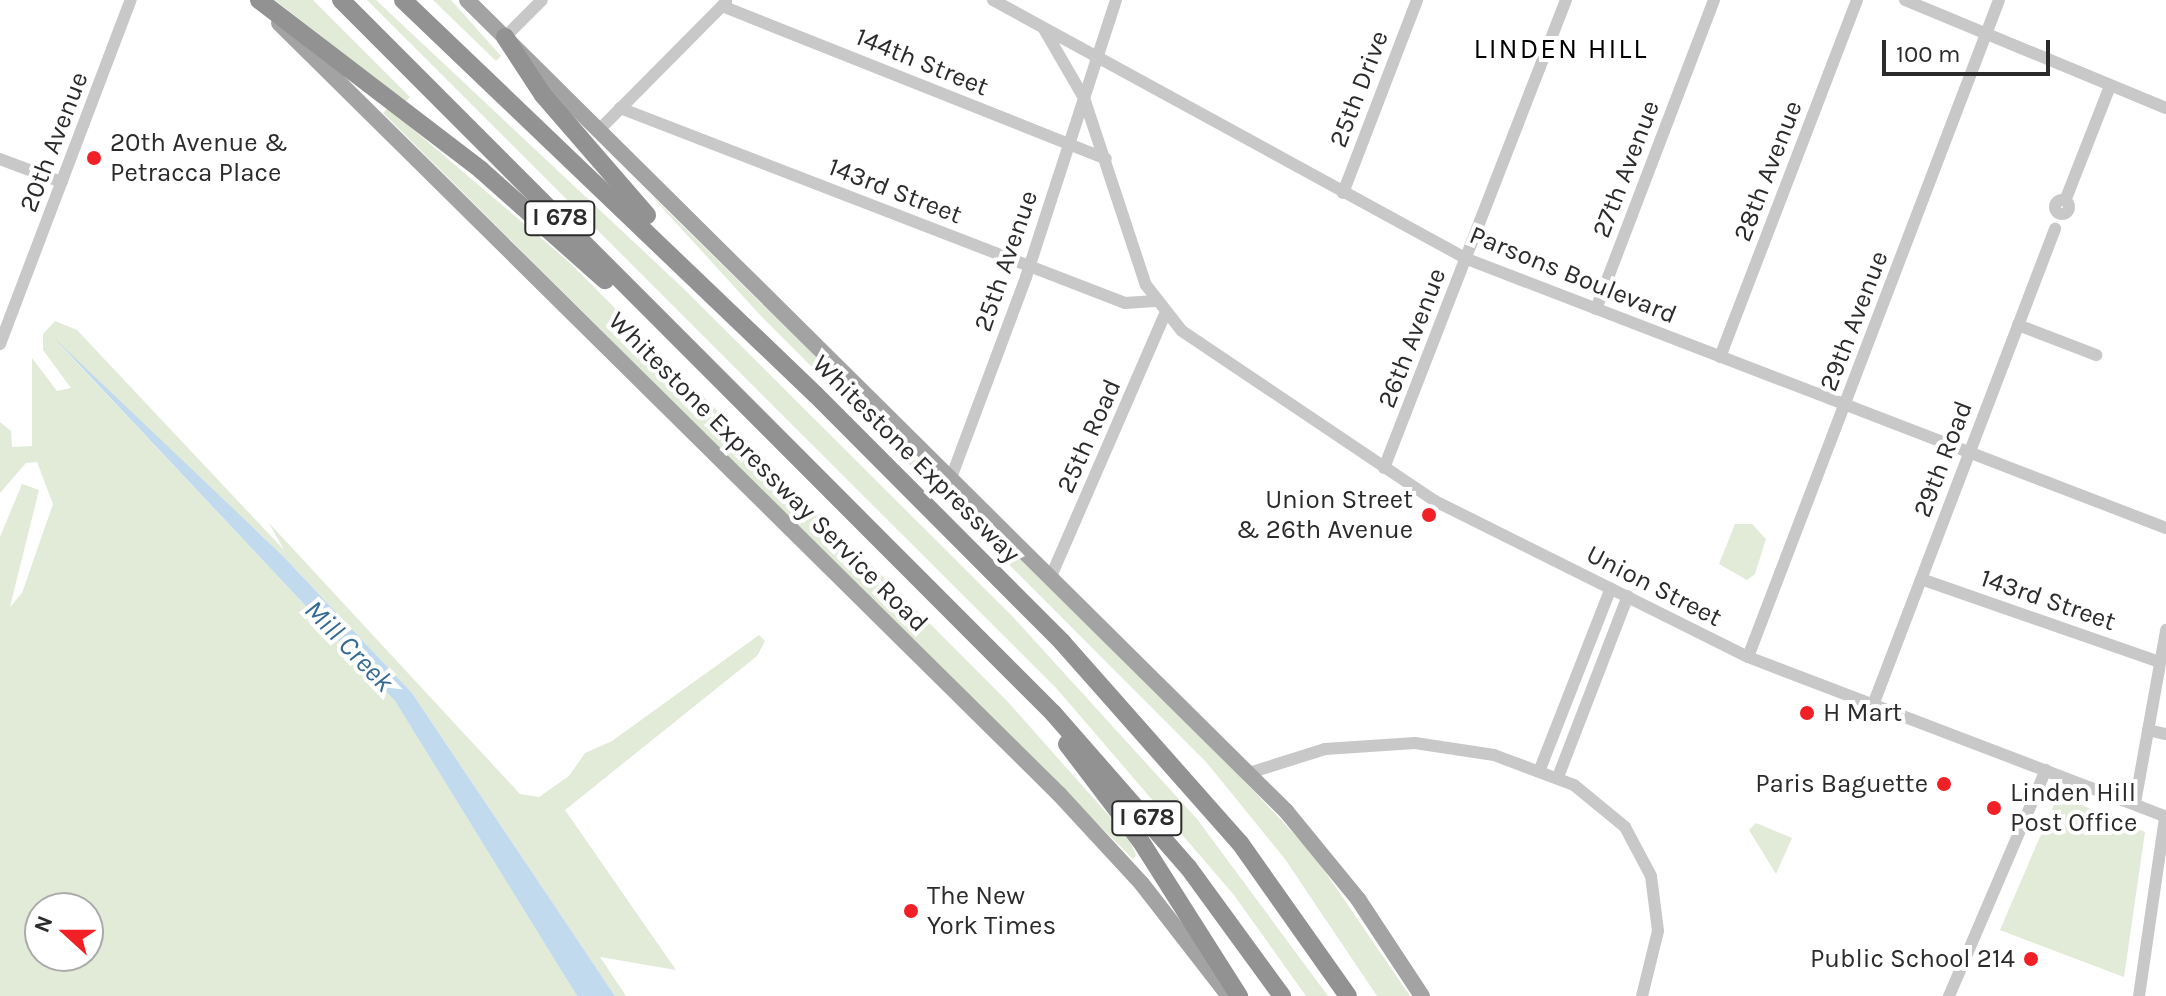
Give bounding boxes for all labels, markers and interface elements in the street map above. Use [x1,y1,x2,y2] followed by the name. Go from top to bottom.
[851,21,993,103] street label: 144th Street
[1886,24,2054,74] scale bar
[1323,26,1395,152] street label: 25th Drive
[1474,32,1648,66] district label: LINDEN HILL
[1896,40,1961,68] text: 100 m
[13,67,95,217] street label: 20th Avenue
[1586,96,1666,242] street label: 27th Avenue
[1727,96,1809,246] street label: 28th Avenue
[110,127,288,188] place label: 20th Avenue & Petracca Place
[85,149,103,167] marker: 20th Avenue & Petracca Place
[824,151,966,231] street label: 143rd Street
[967,186,1045,336] street label: 25th Avenue
[524,198,596,238] road number: I 678
[1465,219,1681,331] street label: Parsons Boulevard
[1813,247,1895,395] street label: 29th Avenue
[1371,264,1453,412] street label: 26th Avenue
[602,306,934,638] street label: Whitestone Expressway Service Road
[806,349,1026,569] street label: Whitestone Expressway
[1050,374,1128,498] street label: 25th Road
[1907,397,1979,521] street label: 29th Road
[1236,484,1413,546] place label: Union Street & 26th Avenue
[1420,506,1438,524] marker: Union Street & 26th Avenue
[1581,539,1727,633] street label: Union Street
[1976,562,2120,638] street label: 143rd Street
[297,593,401,699] water label: Mill Creek
[1823,697,1902,729] place label: H Mart
[1798,704,1816,722] marker: H Mart
[1755,768,1928,800] place label: Paris Baguette
[1935,775,1953,793] marker: Paris Baguette
[2010,777,2137,838] place label: Linden Hill Post Office
[1111,798,1183,838] road number: I 678
[1985,799,2003,817] marker: Linden Hill Post Office
[927,880,1056,942] place label: The New York Times
[24,892,104,972] north arrow
[902,902,920,920] marker: The New York Times
[28,912,58,936] text: N
[1810,943,2015,975] place label: Public School 214
[2022,950,2040,968] marker: Public School 214

